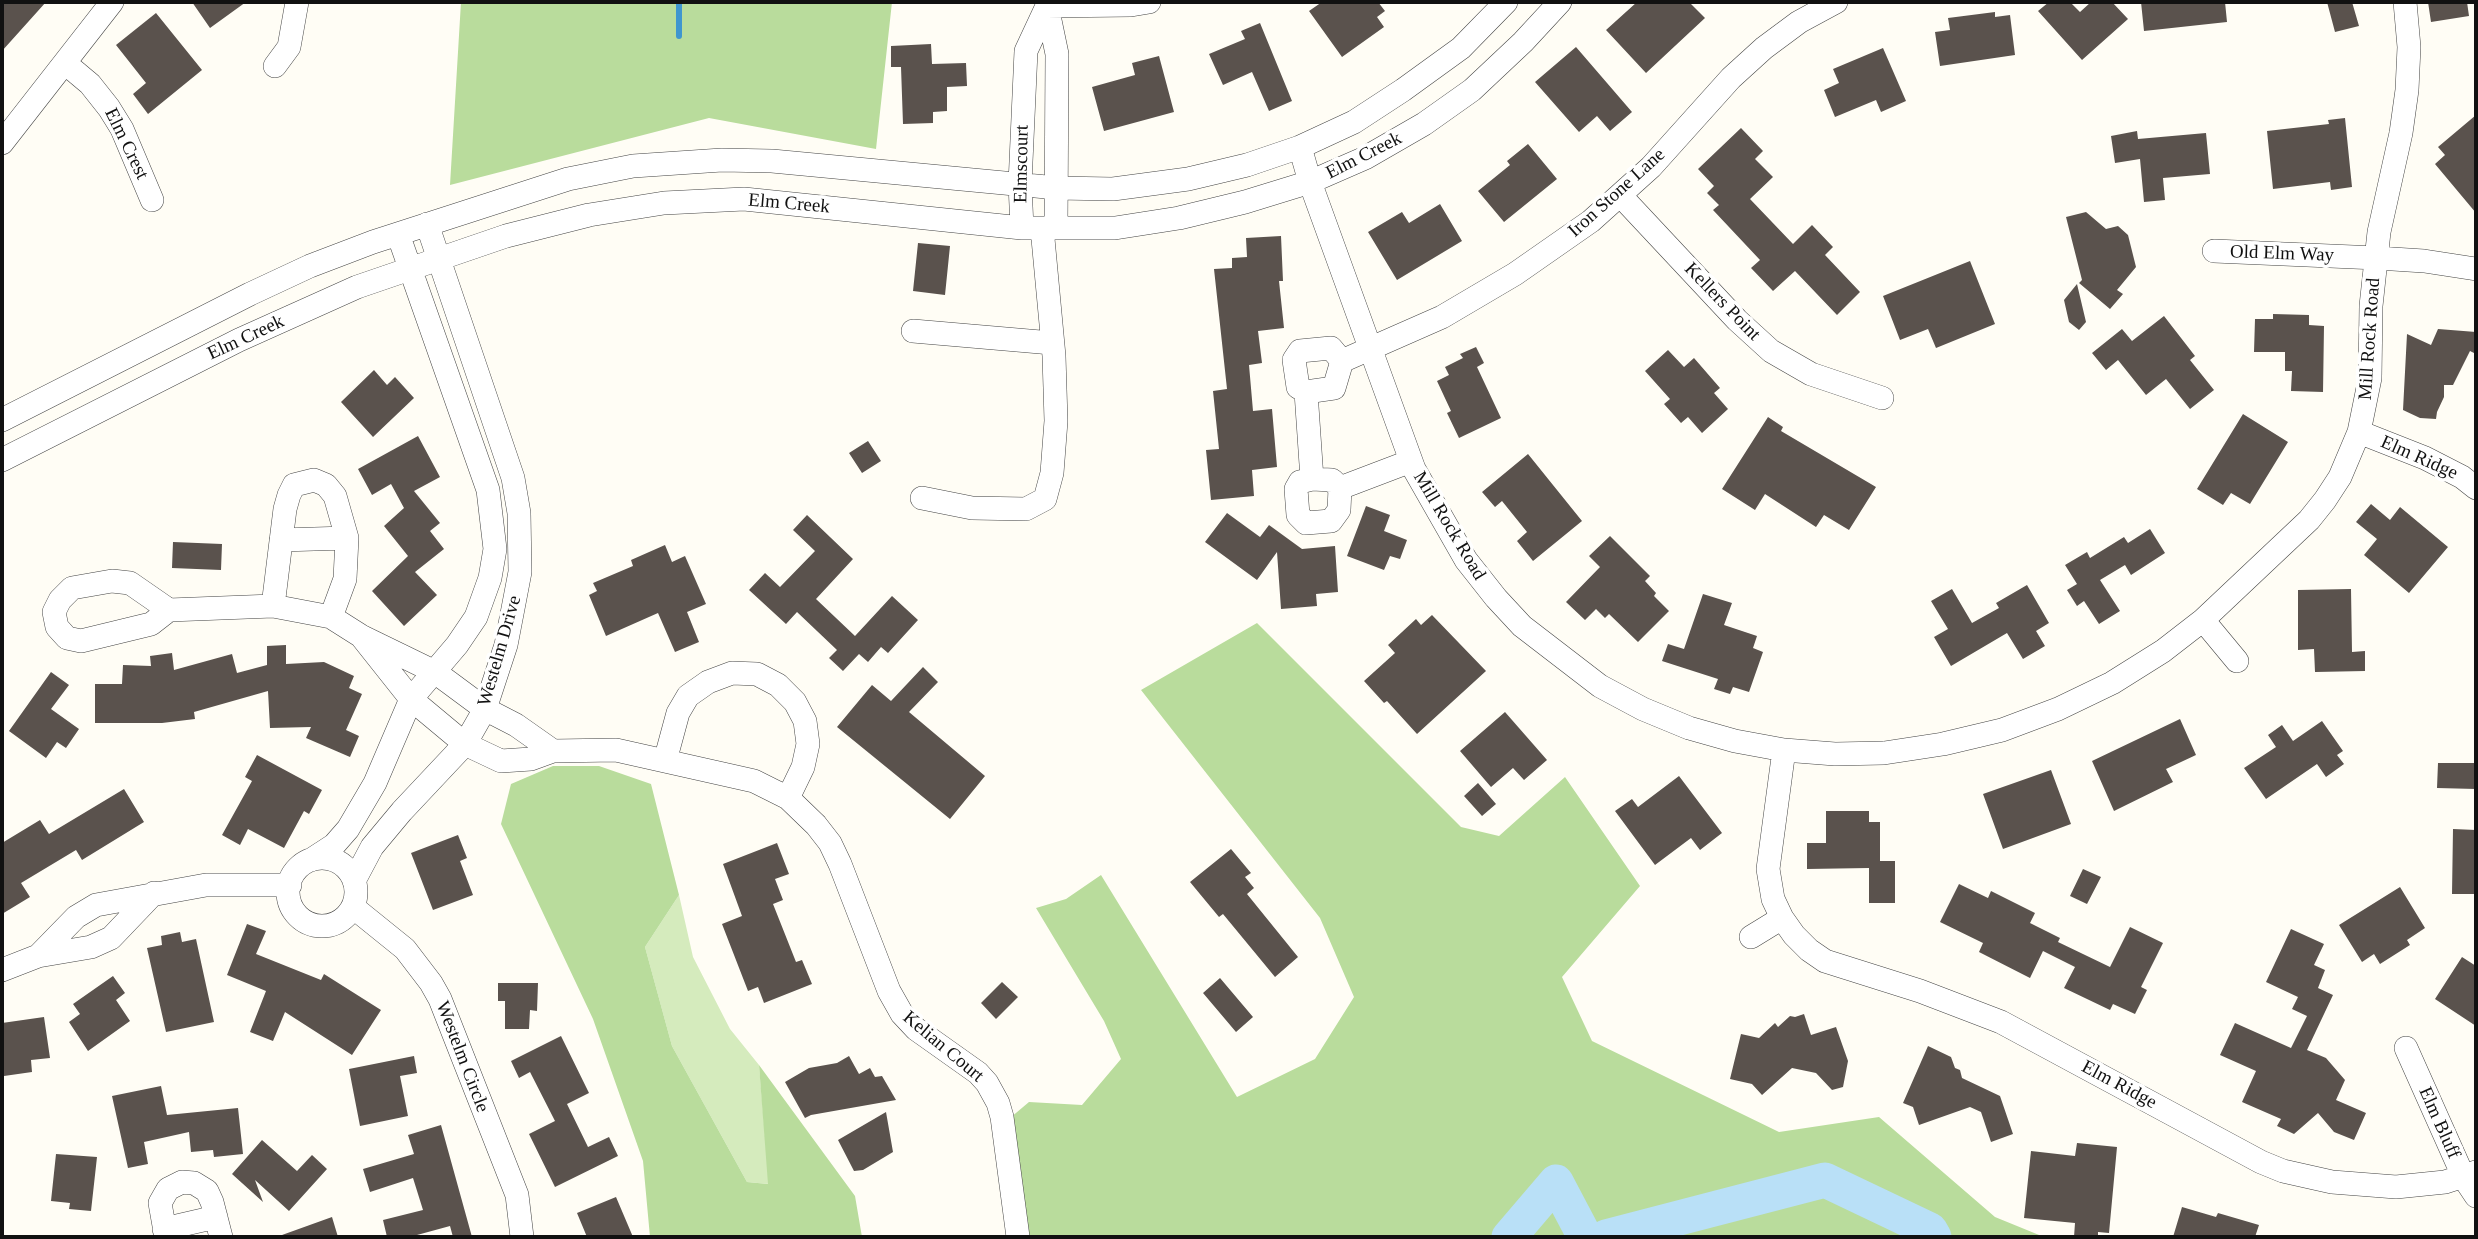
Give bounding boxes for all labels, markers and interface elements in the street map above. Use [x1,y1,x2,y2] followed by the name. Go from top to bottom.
[99,105,153,183] street label: Elm Crest
[1010,125,1034,203] street label: Elmscourt
[1322,127,1406,185] street label: Elm Creek
[1564,144,1670,242] street label: Iron Stone Lane
[747,189,831,219] street label: Elm Creek
[2230,241,2334,267] street label: Old Elm Way
[1679,258,1765,346] street label: Kellers Point
[2354,277,2386,401] street label: Mill Rock Road
[204,310,288,366] street label: Elm Creek
[2377,431,2461,485] street label: Elm Ridge
[1408,468,1490,584] street label: Mill Rock Road
[473,593,527,709] street label: Westelm Drive
[430,998,494,1116] street label: Westelm Circle
[898,1007,988,1087] street label: Kelian Court
[2078,1056,2160,1114] street label: Elm Ridge
[2413,1084,2465,1162] street label: Elm Bluff

